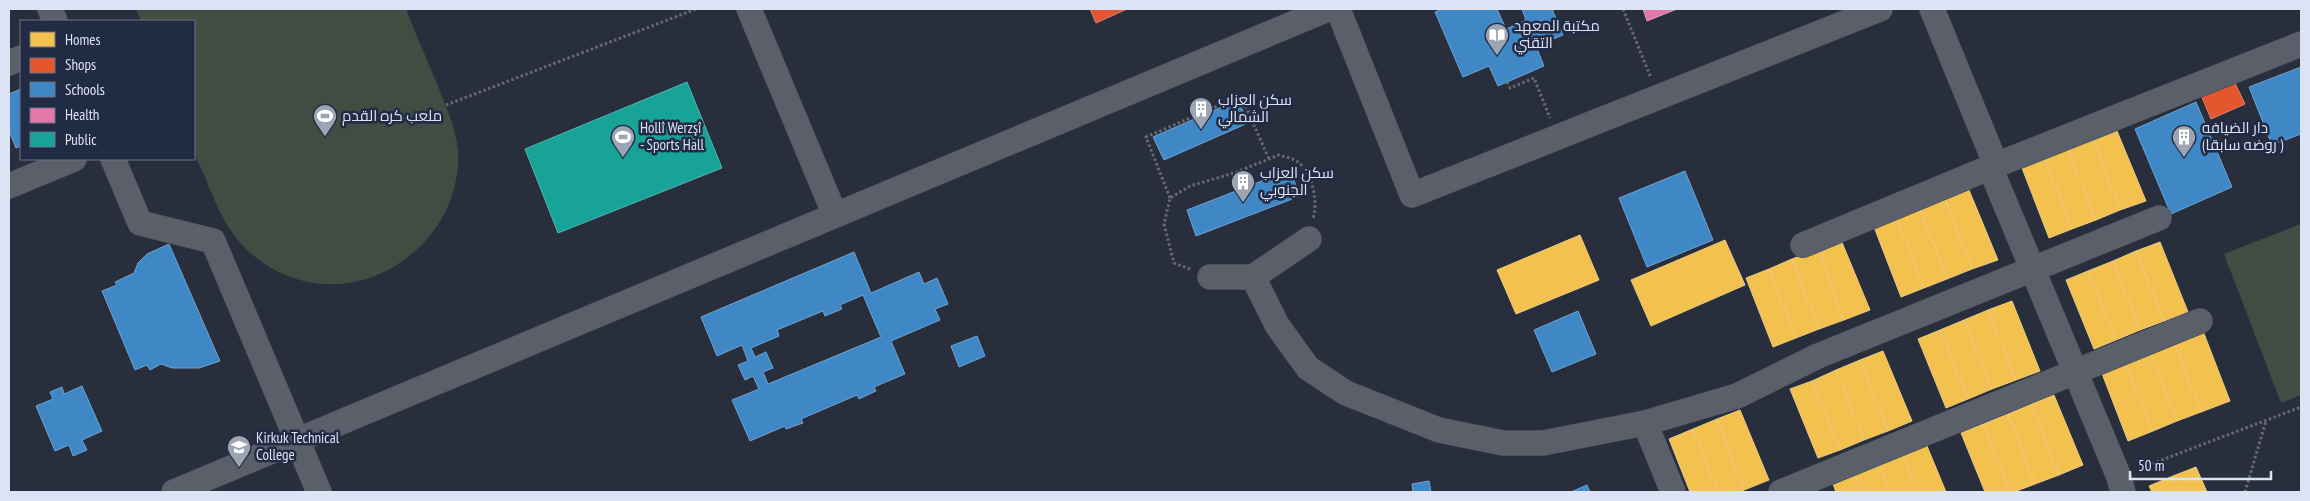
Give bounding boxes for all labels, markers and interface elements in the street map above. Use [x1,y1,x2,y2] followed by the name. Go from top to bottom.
[1514,16,1600,55] place label: مكتبة المعهد التقني
[20,20,195,160] legend
[1484,22,1510,56] library icon: مكتبة المعهد التقني
[65,30,101,49] text: Homes
[65,55,96,74] text: Shops
[65,80,105,99] text: Schools
[1218,90,1292,129] place label: سكن العزاب الشمالي
[1188,96,1214,130] building icon: سكن العزاب الشمالي
[312,103,338,137] sports icon: ملعب كره القدم
[65,105,99,124] text: Health
[342,106,442,126] place label: ملعب كره القدم
[640,118,704,154] place label: Hollî Werzşî - Sports Hall
[2202,118,2284,154] place label: دار الضيافه (روضه سابقا )
[610,124,636,158] sports icon: Hollî Werzşî - Sports Hall
[2171,124,2197,158] building icon: دار الضيافه (روضه سابقا )
[65,130,97,149] text: Public
[1260,163,1334,202] place label: سكن العزاب الجنوبي
[1230,169,1256,203] building icon: سكن العزاب الجنوبي
[256,428,340,464] place label: Kirkuk Technical College
[226,434,252,468] school or university icon: Kirkuk Technical College
[2130,448,2271,480] scale bar
[2138,456,2164,475] text: 50 m

